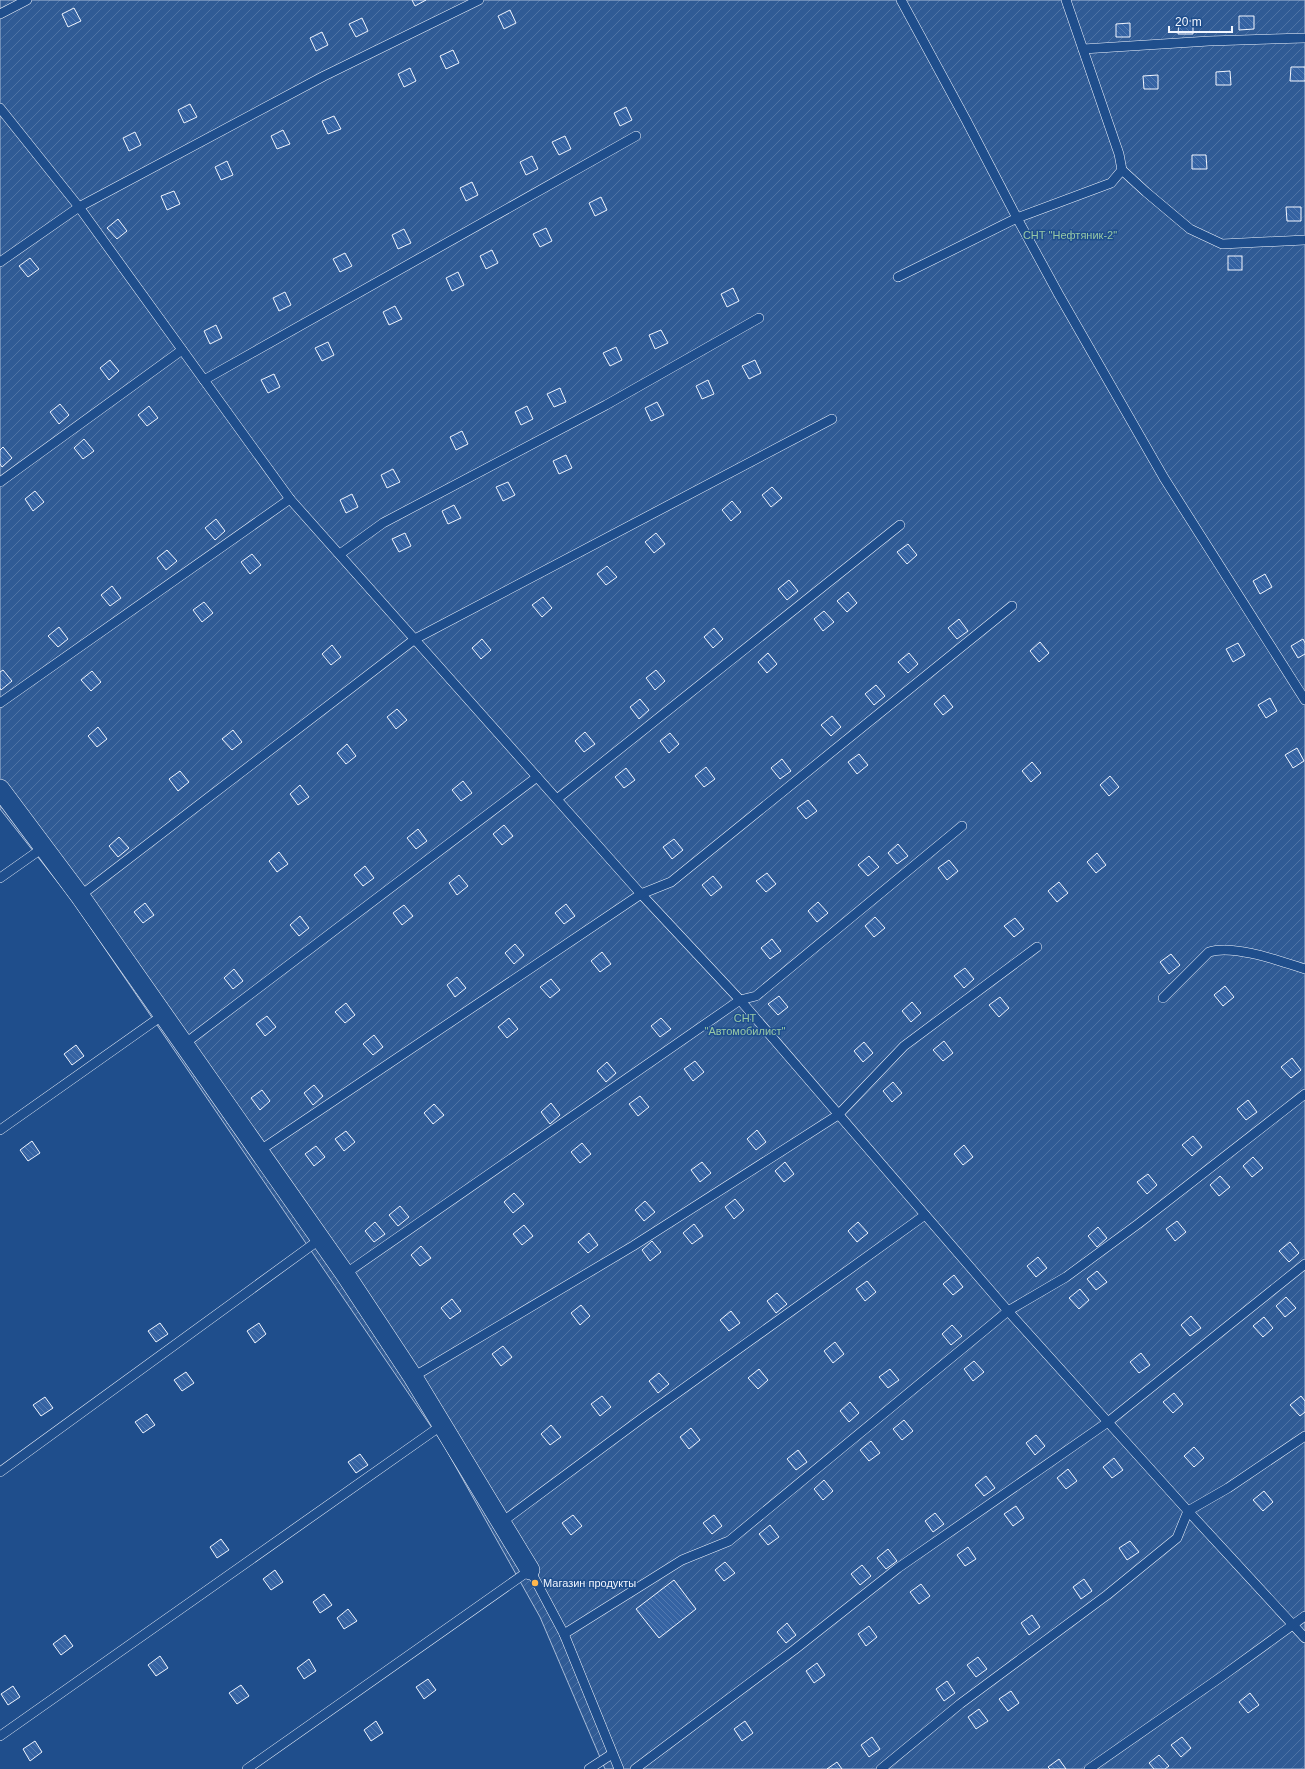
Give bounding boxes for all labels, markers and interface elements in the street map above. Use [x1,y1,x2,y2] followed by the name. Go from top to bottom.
[1169,8,1232,34] scale bar
[1175,15,1202,29] text: 20 m
[1023,229,1117,241] park label: СНТ "Нефтяник-2"
[704,1012,786,1037] park label: СНТ "Автомобилист"
[543,1577,636,1589] place label: Магазин продукты
[530,1578,540,1588] marker: Магазин продукты

